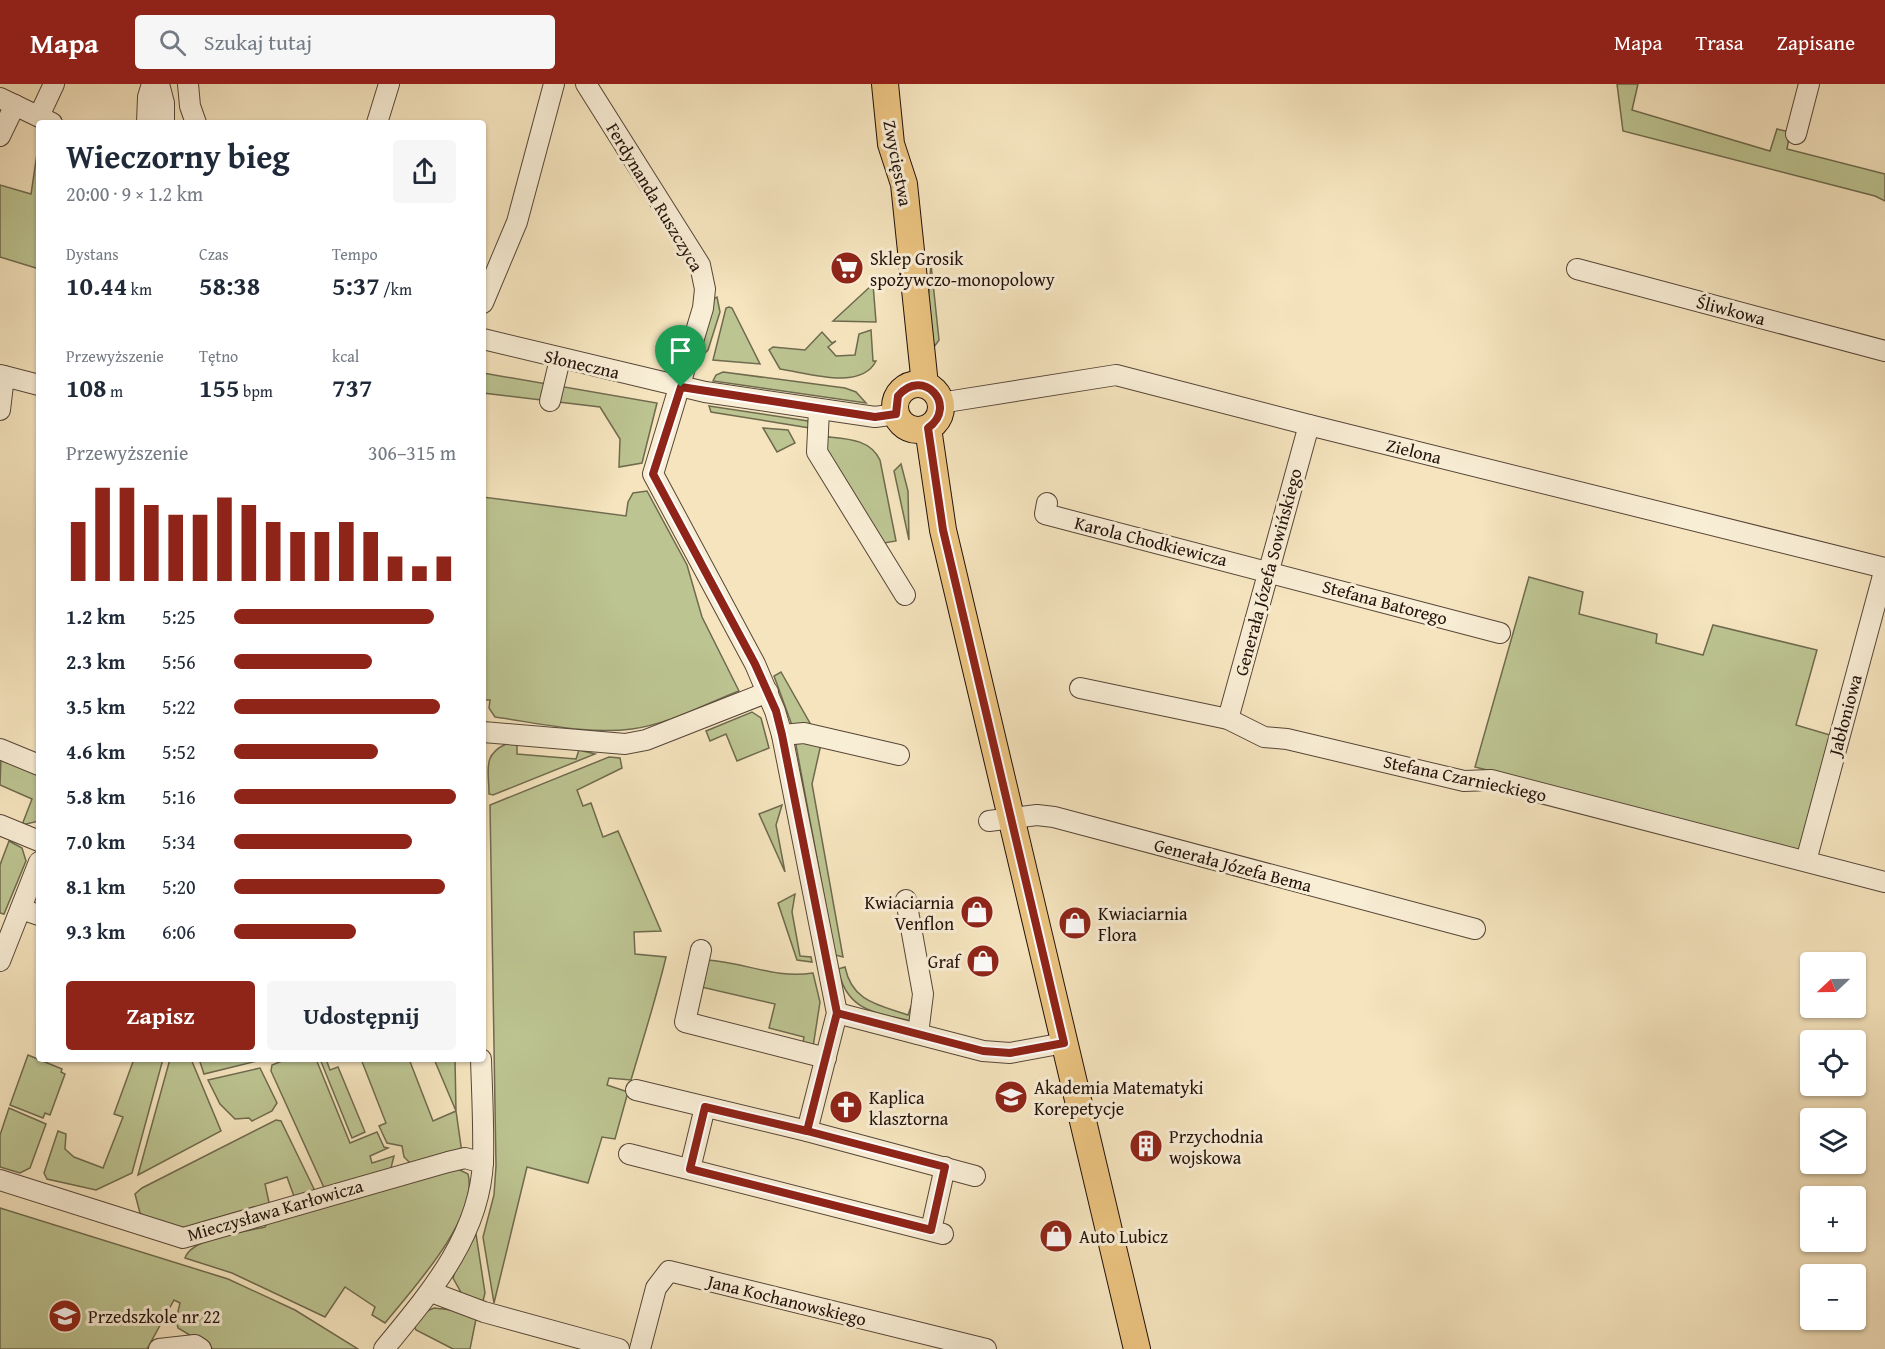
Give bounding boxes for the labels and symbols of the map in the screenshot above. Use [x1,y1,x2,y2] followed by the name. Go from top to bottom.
[600,117,710,277] street label: Ferdynanda Ruszczyca
[876,118,920,209] street label: Zwycięstwa
[870,245,1055,293] place label: Sklep Grosik spożywczo-monopolowy
[829,250,865,286] supermarket icon: Sklep Grosik spożywczo-monopolowy
[1694,288,1769,332] street label: Śliwkowa
[655,325,706,387] pin
[542,342,623,386] street label: Słoneczna
[1384,431,1445,471] street label: Zielona
[1227,465,1309,679] street label: Generała Józefa Sowińskiego
[1072,509,1231,573] street label: Karola Chodkiewicza
[1319,572,1451,632] street label: Stefana Batorego
[1821,671,1869,761] street label: Jabłoniowa
[1381,748,1549,808] street label: Stefana Czarnieckiego
[1151,831,1315,899] street label: Generała Józefa Bema
[864,889,954,937] place label: Kwiaciarnia Venflon
[959,894,995,930] shop icon: Kwiaciarnia Venflon
[1098,900,1188,948] place label: Kwiaciarnia Flora
[1057,905,1093,941] shop icon: Kwiaciarnia Flora
[965,943,1001,979] shop icon: Graf
[928,948,962,975] place label: Graf
[1800,952,1866,1018] north arrow
[1034,1074,1204,1122] place label: Akademia Matematyki Korepetycje
[993,1079,1029,1115] school or university icon: Akademia Matematyki Korepetycje
[869,1084,949,1132] place label: Kaplica klasztorna
[828,1089,864,1125] church icon: Kaplica klasztorna
[1169,1123,1264,1171] place label: Przychodnia wojskowa
[1128,1128,1164,1164] building icon: Przychodnia wojskowa
[184,1172,367,1248] street label: Mieczysława Karłowicza
[1038,1218,1074,1254] shop icon: Auto Lubicz
[1079,1223,1168,1250] place label: Auto Lubicz
[703,1267,869,1333] street label: Jana Kochanowskiego
[47,1298,83,1334] school or university icon: Przedszkole nr 22
[88,1303,220,1330] place label: Przedszkole nr 22

